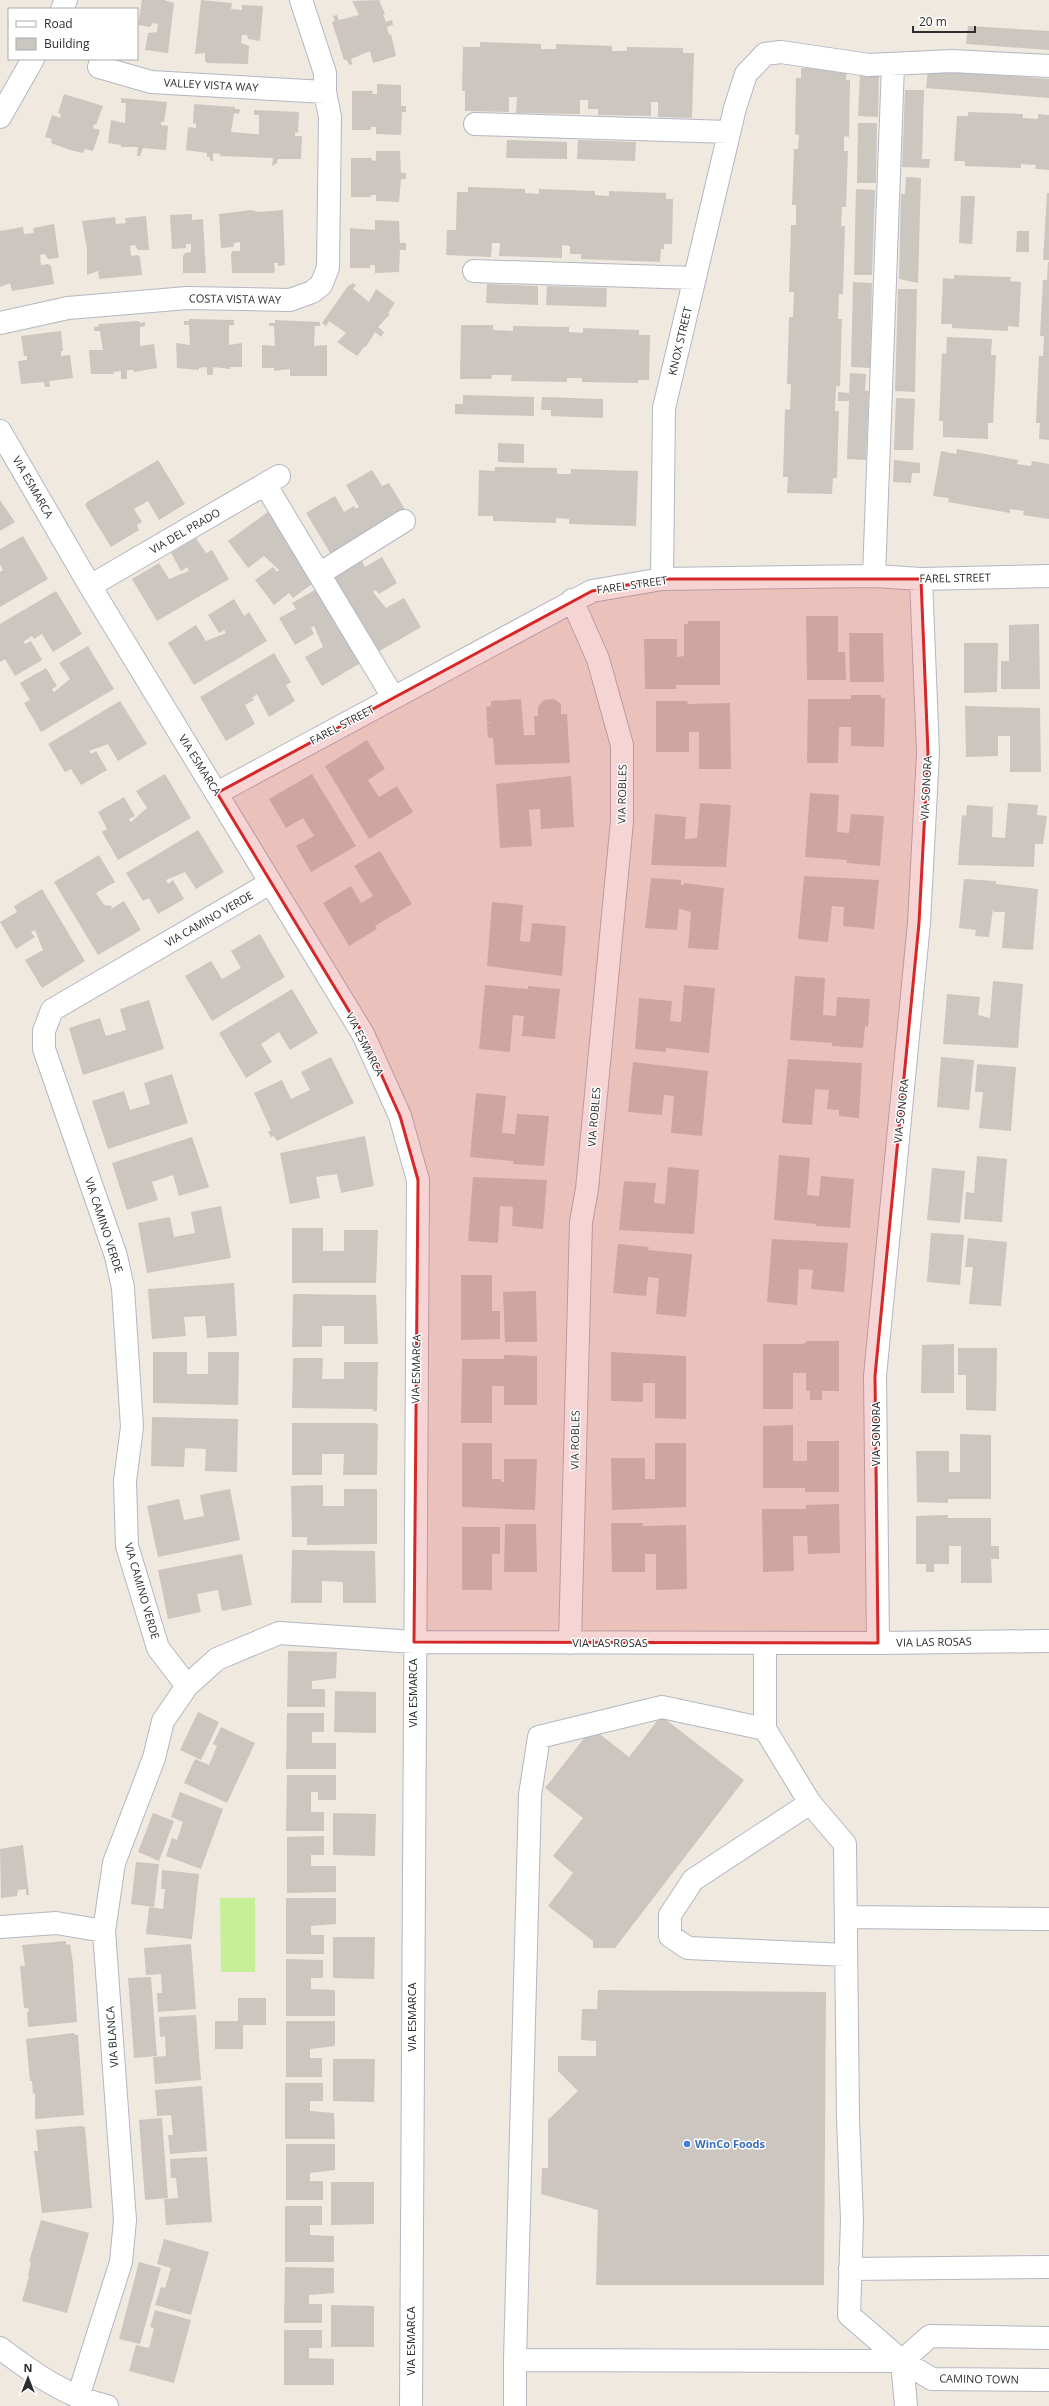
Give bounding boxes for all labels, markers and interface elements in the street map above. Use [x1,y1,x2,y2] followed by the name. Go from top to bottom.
[8,8,138,60] legend
[913,8,975,34] scale bar
[919,13,947,30] text: 20 m
[44,15,73,32] text: Road
[44,35,90,52] text: Building
[163,75,260,95] street label: VALLEY VISTA WAY
[189,290,282,307] street label: COSTA VISTA WAY
[664,305,695,377] street label: KNOX STREET
[10,453,57,520] street label: VIA ESMARCA
[147,504,223,557] street label: VIA DEL PRADO
[919,569,991,586] street label: FAREL STREET
[596,572,668,597] street label: FAREL STREET
[307,701,377,748] street label: FAREL STREET
[176,731,225,798] street label: VIA ESMARCA
[916,755,935,821] street label: VIA SONORA
[613,764,630,824] street label: VIA ROBLES
[162,887,256,950] street label: VIA CAMINO VERDE
[343,1010,388,1078] street label: VIA ESMARCA
[890,1078,911,1144] street label: VIA SONORA
[583,1087,604,1147] street label: VIA ROBLES
[82,1175,127,1275] street label: VIA CAMINO VERDE
[407,1334,424,1404] street label: VIA ESMARCA
[868,1402,883,1466] street label: VIA SONORA
[566,1410,583,1470] street label: VIA ROBLES
[122,1541,163,1641] street label: VIA CAMINO VERDE
[896,1633,972,1650] street label: VIA LAS ROSAS
[572,1635,648,1650] street label: VIA LAS ROSAS
[405,1658,420,1728] street label: VIA ESMARCA
[404,1982,419,2052] street label: VIA ESMARCA
[102,2006,121,2068] street label: VIA BLANCA
[695,2136,766,2151] place label: WinCo Foods
[682,2139,692,2149] marker: WinCo Foods
[403,2306,418,2376] street label: VIA ESMARCA
[8,2358,48,2398] north arrow
[24,2360,32,2375] text: N
[939,2370,1019,2387] street label: CAMINO TOWN

